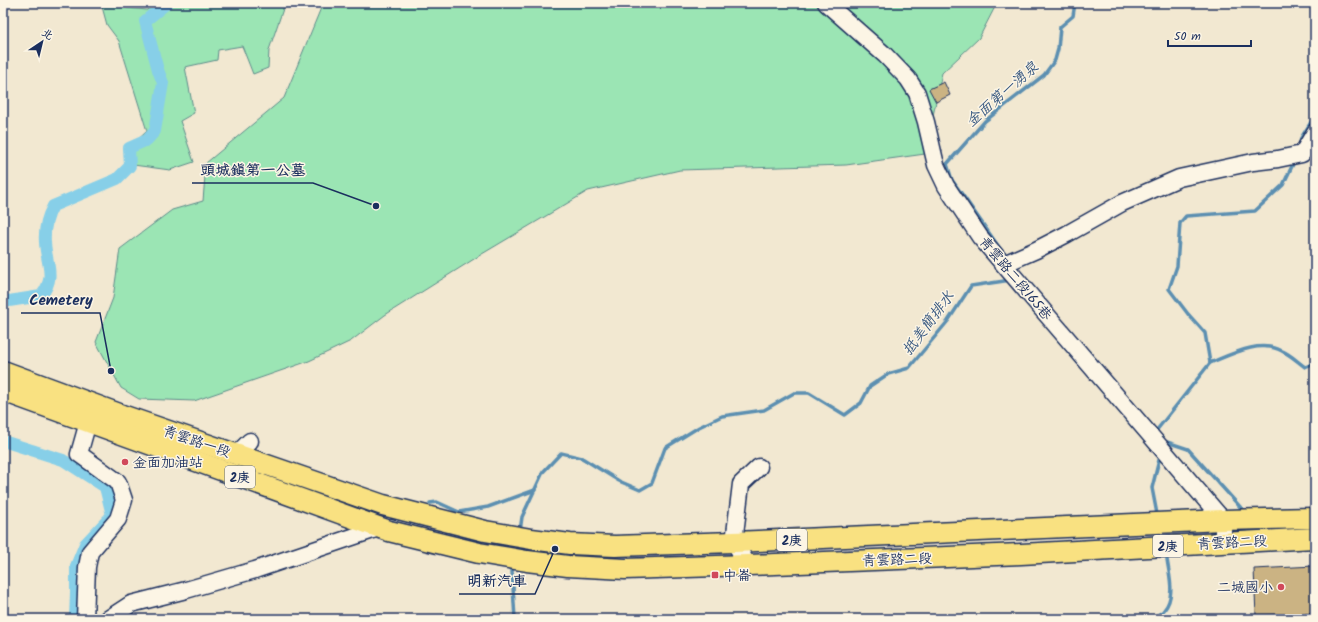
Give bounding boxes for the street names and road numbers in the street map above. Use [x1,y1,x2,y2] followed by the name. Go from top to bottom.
[973,232,1058,326] street label: 青雲路二段165巷
[160,420,233,464] street label: 青雲路一段
[225,466,255,488] road number: 2庚
[777,529,807,551] road number: 2庚
[1197,530,1268,556] street label: 青雲路二段
[1153,535,1183,557] road number: 2庚
[862,548,932,572] street label: 青雲路二段

